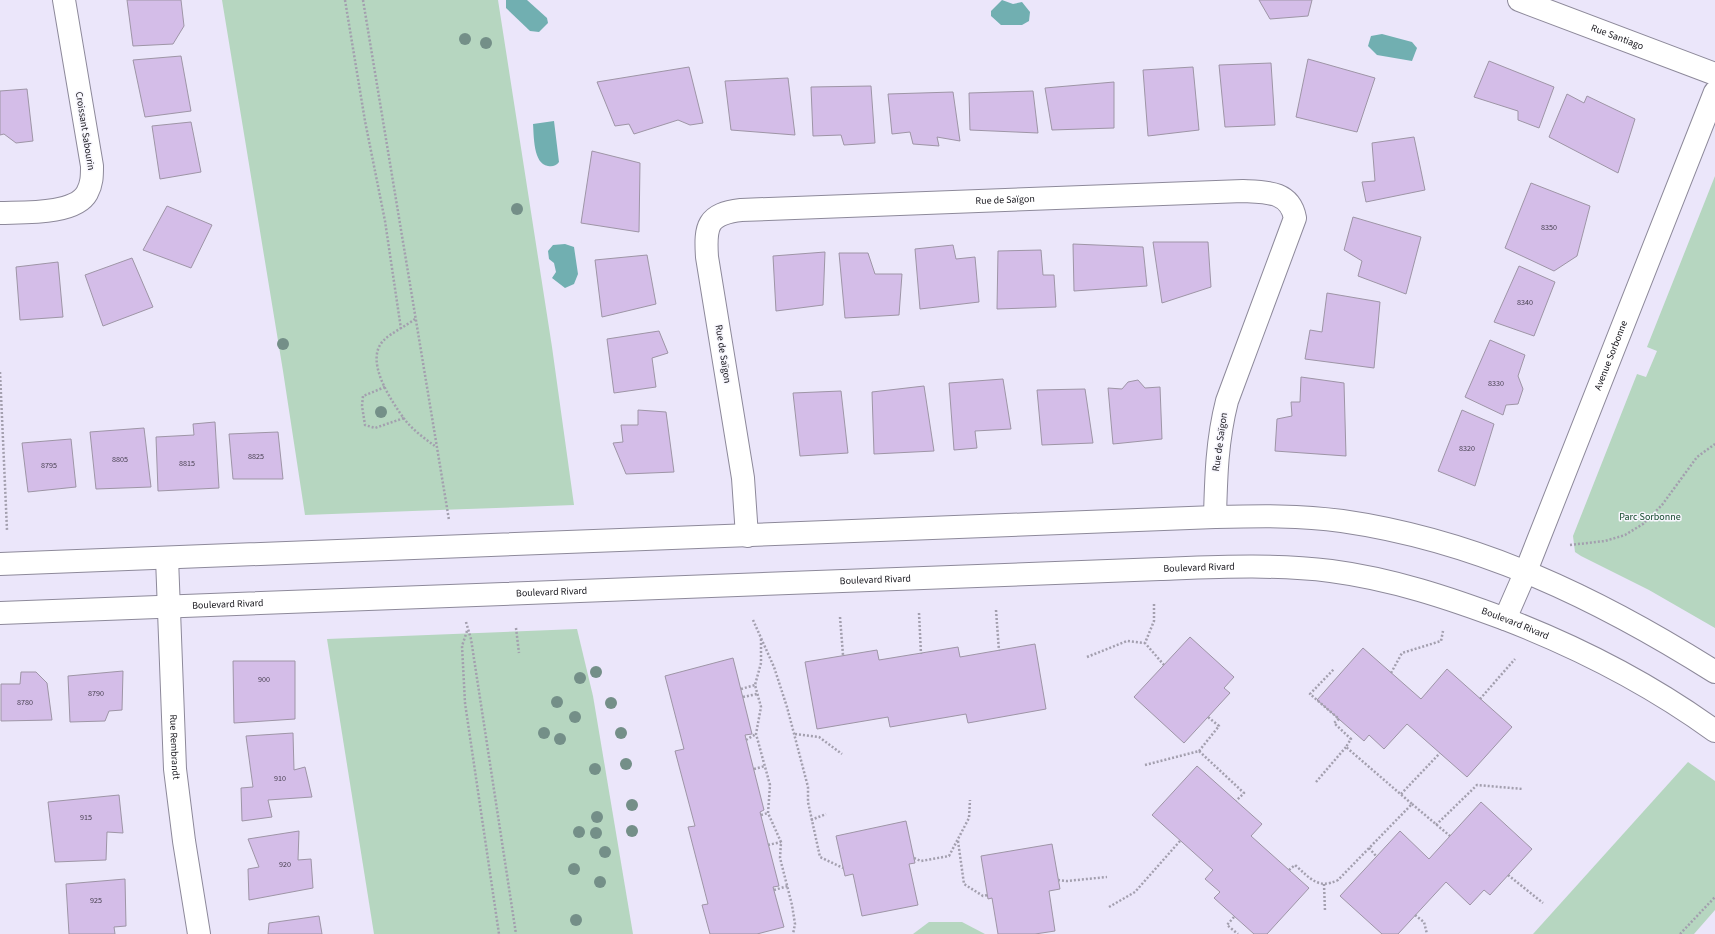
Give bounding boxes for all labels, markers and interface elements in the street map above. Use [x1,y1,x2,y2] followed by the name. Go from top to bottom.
[1589,21,1646,53] street label: Rue Santiago
[72,91,98,171] street label: Croissant Sabourin
[975,192,1035,208] street label: Rue de Saïgon
[1541,222,1557,233] house number: 8350
[1517,297,1533,308] house number: 8340
[1591,319,1631,393] street label: Avenue Sorbonne
[711,324,735,384] street label: Rue de Saïgon
[1488,378,1504,389] house number: 8330
[1209,412,1231,472] street label: Rue de Saïgon
[1459,443,1475,454] house number: 8320
[248,451,264,462] house number: 8825
[112,454,128,465] house number: 8805
[179,458,195,469] house number: 8815
[41,460,57,471] house number: 8795
[1619,510,1681,524] park label: Parc Sorbonne
[1163,560,1235,576] street label: Boulevard Rivard
[839,571,911,588] street label: Boulevard Rivard
[516,584,588,600] street label: Boulevard Rivard
[192,596,264,613] street label: Boulevard Rivard
[1479,604,1551,643] street label: Boulevard Rivard
[258,674,270,685] house number: 900
[88,688,104,699] house number: 8790
[17,697,33,708] house number: 8780
[166,714,183,781] street label: Rue Rembrandt
[274,773,286,784] house number: 910
[80,812,92,823] house number: 915
[279,859,291,870] house number: 920
[90,895,102,906] house number: 925

